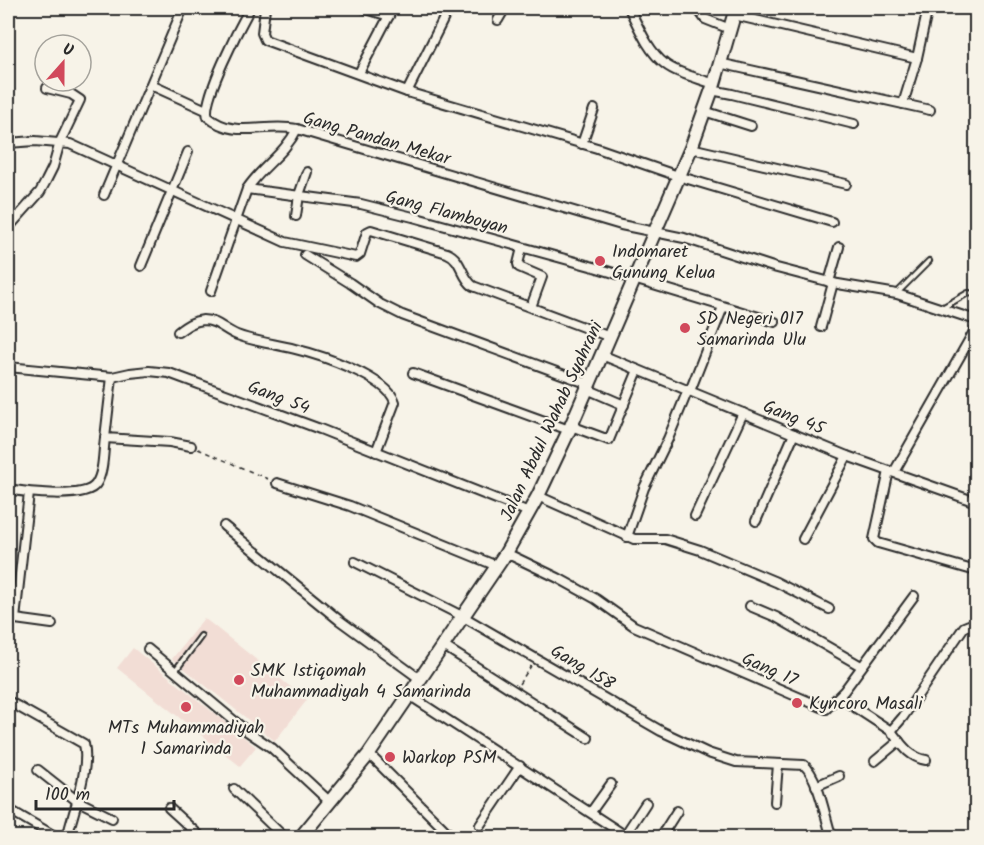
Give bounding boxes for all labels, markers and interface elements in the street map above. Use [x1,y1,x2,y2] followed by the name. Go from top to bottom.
[33,33,93,93] north arrow
[59,37,77,64] text: U
[300,105,455,175] street label: Gang Pandan Mekar
[382,183,511,244] street label: Gang Flamboyan
[612,238,716,288] place label: Indomaret Gunung Kelua
[593,254,607,268] marker: Indomaret Gunung Kelua
[697,305,806,355] place label: SD Negeri 017 Samarinda Ulu
[493,316,612,526] street label: Jalan Abdul Wahab Syahrani
[678,321,692,335] marker: SD Negeri 017 Samarinda Ulu
[243,373,314,424] street label: Gang 54
[758,393,830,444] street label: Gang 45
[544,638,620,699] street label: Gang 158
[737,645,803,696] street label: Gang 17
[251,657,471,707] place label: SMK Istiqomah Muhammadiyah 4 Samarinda
[232,673,246,687] marker: SMK Istiqomah Muhammadiyah 4 Samarinda
[809,690,923,719] place label: Kyncoro Masali
[790,696,804,710] marker: Kyncoro Masali
[179,700,193,714] marker: MTs Muhammadiyah 1 Samarinda
[108,714,264,764] place label: MTs Muhammadiyah 1 Samarinda
[402,744,497,773] place label: Warkop PSM
[383,750,397,764] marker: Warkop PSM
[36,773,174,811] scale bar
[45,781,90,810] text: 100 m

